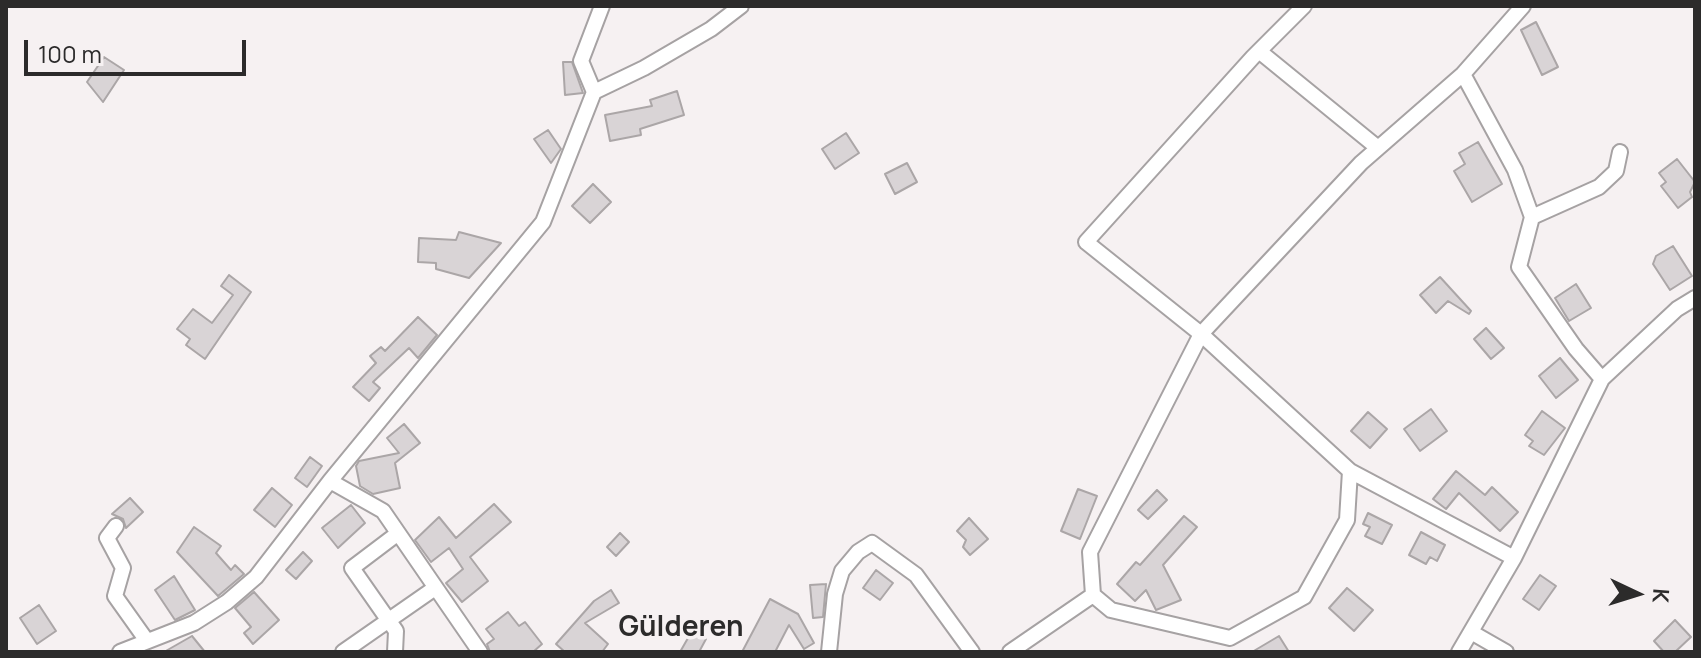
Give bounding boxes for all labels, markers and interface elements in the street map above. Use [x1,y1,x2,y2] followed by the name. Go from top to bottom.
[28,24,250,74] scale bar
[38,37,102,70] text: 100 m
[1597,554,1677,634] north arrow
[1645,588,1676,604] text: K
[619,611,743,645] district label: Gülderen

